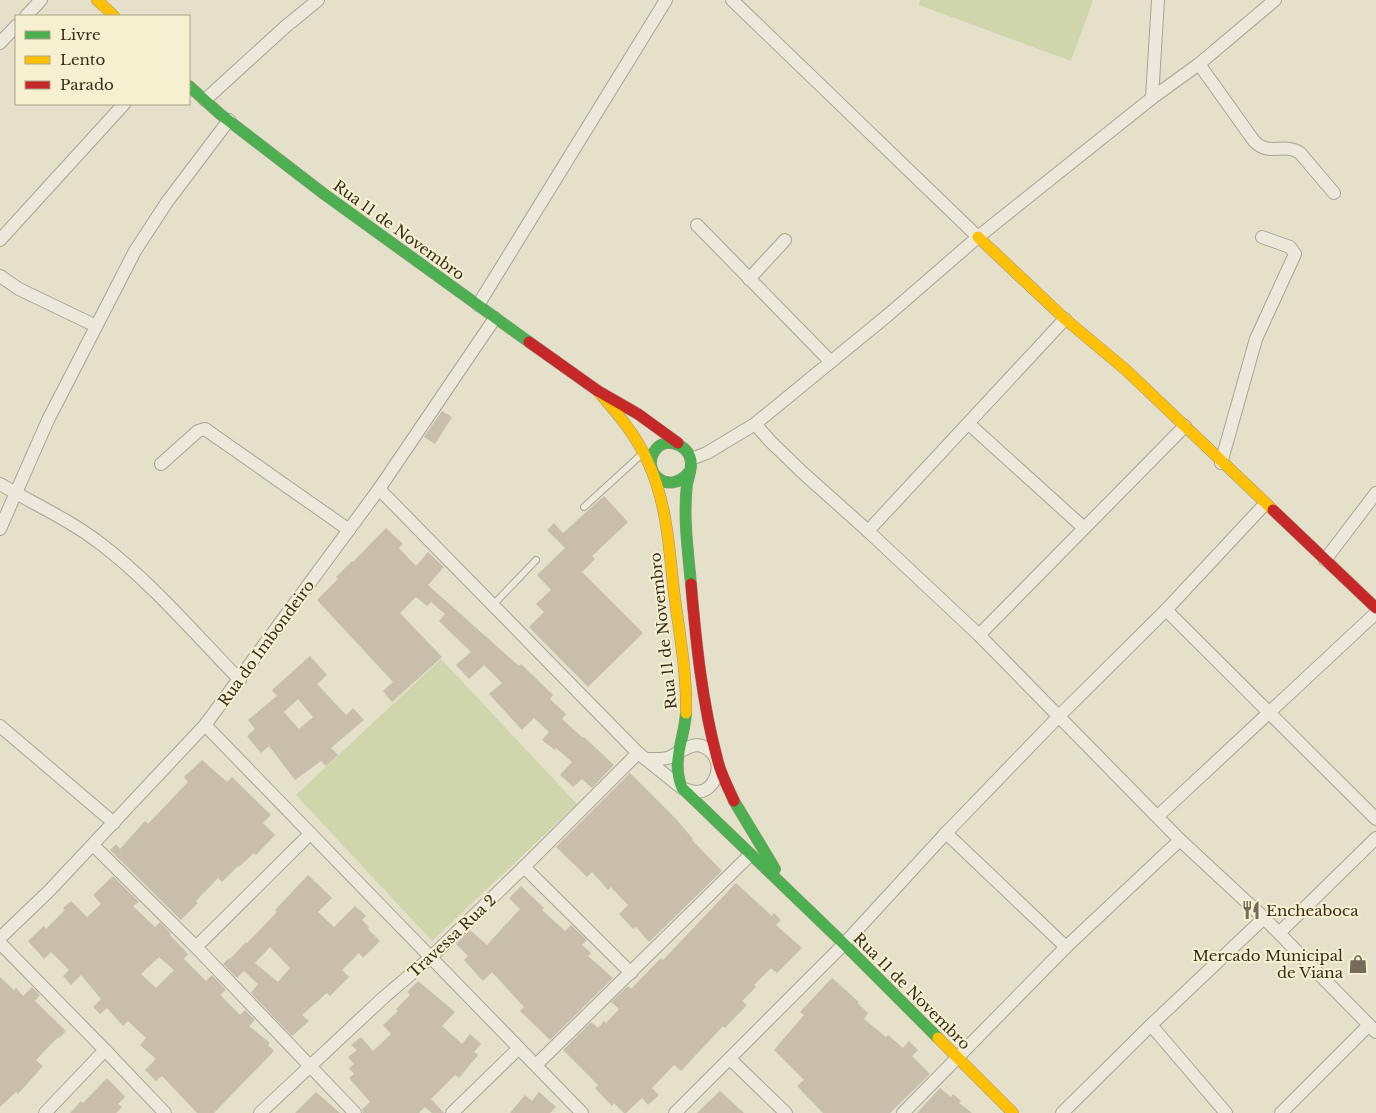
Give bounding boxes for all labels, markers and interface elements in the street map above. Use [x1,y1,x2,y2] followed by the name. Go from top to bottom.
[15,15,190,105] legend
[60,25,101,44] text: Livre
[60,50,106,69] text: Lento
[60,75,114,94] text: Parado
[330,176,469,284] street label: Rua 11 de Novembro
[645,551,681,710] street label: Rua 11 de Novembro
[214,576,318,710] street label: Rua do Imbondeiro
[404,890,500,982] street label: Travessa Rua 2
[1240,899,1262,921] restaurant icon: Encheaboca
[1266,901,1359,920] place label: Encheaboca
[850,929,975,1054] street label: Rua 11 de Novembro
[1193,946,1344,982] place label: Mercado Municipal de Viana
[1347,953,1369,975] shop icon: Mercado Municipal de Viana

